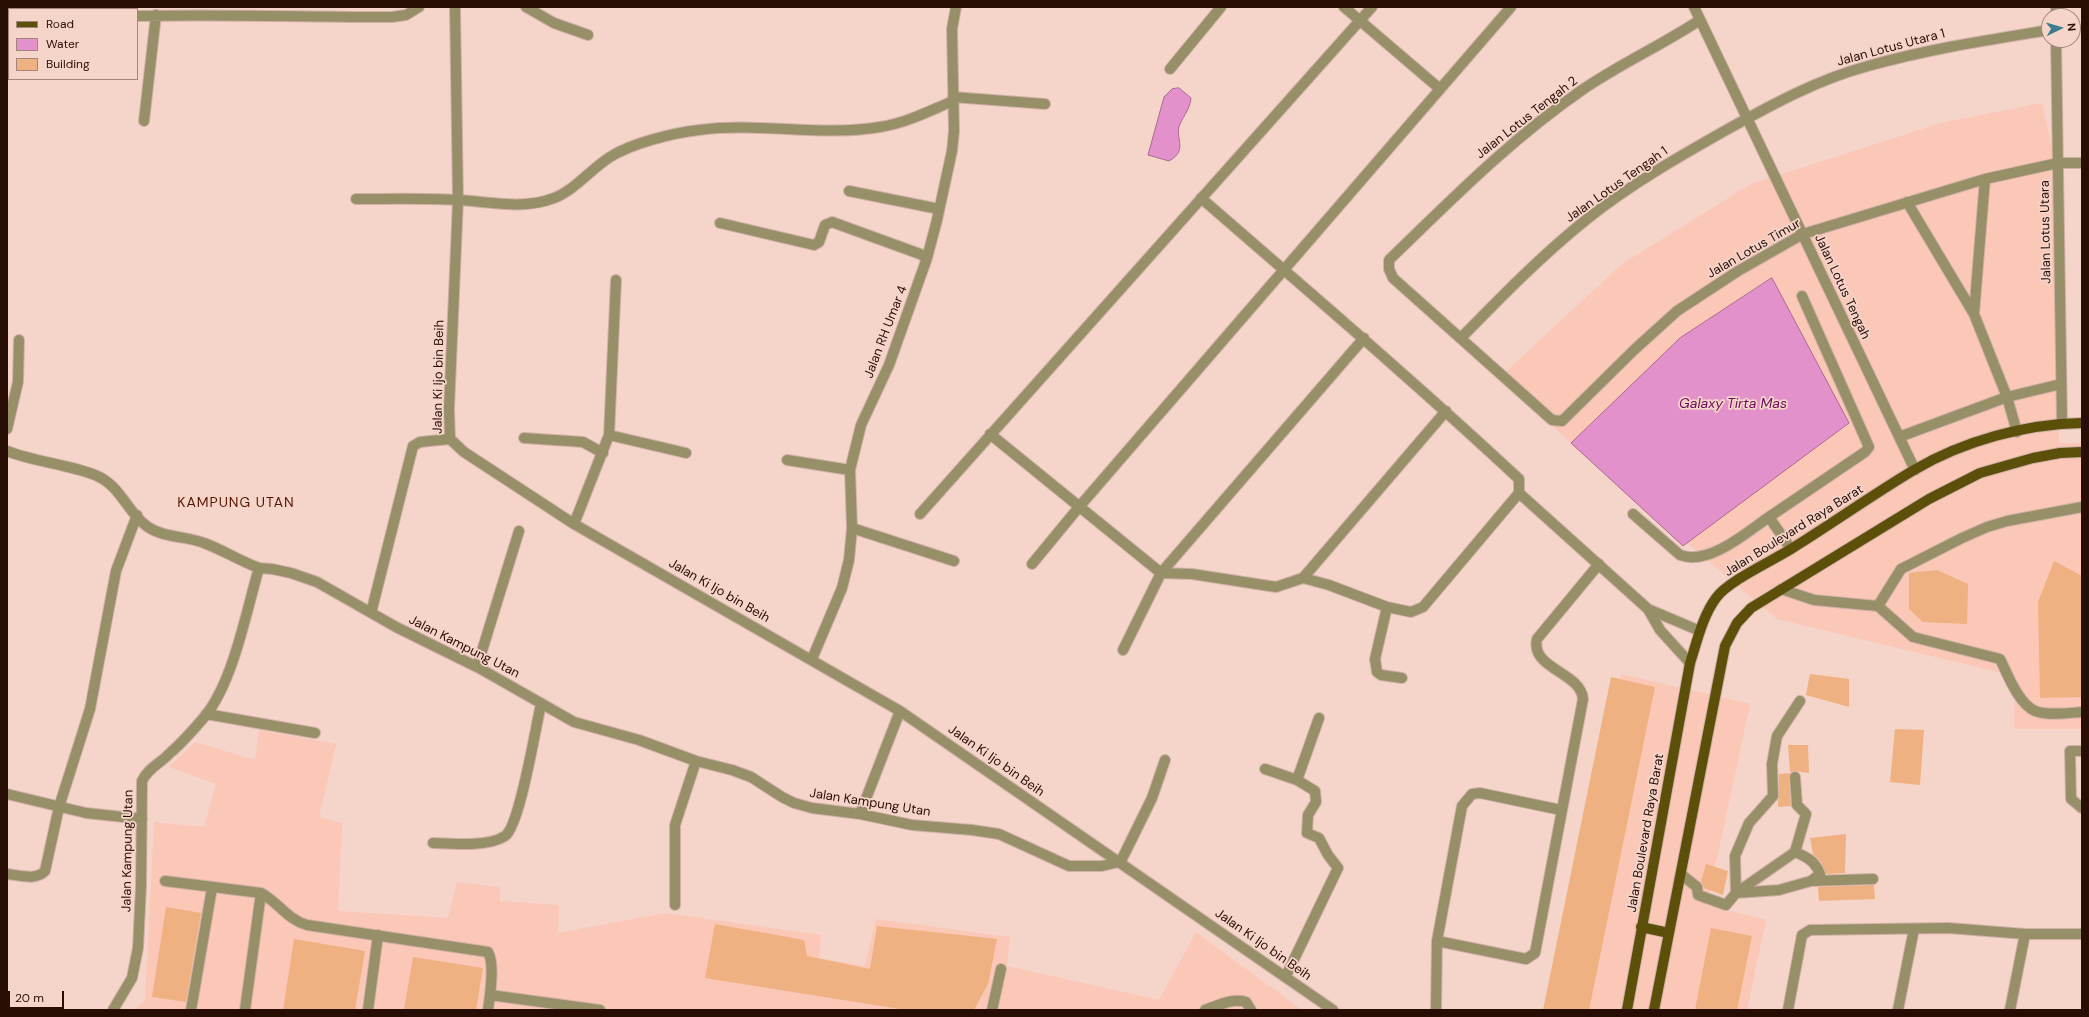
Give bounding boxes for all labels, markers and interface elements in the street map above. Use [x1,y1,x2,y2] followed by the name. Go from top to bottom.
[8,8,138,80] legend
[2041,8,2081,48] north arrow
[46,16,74,32] text: Road
[2065,22,2079,32] text: N
[1835,26,1947,70] street label: Jalan Lotus Utara 1
[46,36,79,52] text: Water
[46,56,90,72] text: Building
[1473,73,1581,163] street label: Jalan Lotus Tengah 2
[1563,144,1671,226] street label: Jalan Lotus Tengah 1
[2037,180,2055,284] street label: Jalan Lotus Utara
[1705,216,1803,282] street label: Jalan Lotus Timur
[1811,232,1873,342] street label: Jalan Lotus Tengah
[861,284,911,380] street label: Jalan RH Umar 4
[430,320,448,434] street label: Jalan Ki Ijo bin Beih
[1679,396,1787,412] water label: Galaxy Tirta Mas
[1722,482,1866,580] street label: Jalan Boulevard Raya Barat
[177,495,295,511] district label: KAMPUNG UTAN
[666,556,772,626] street label: Jalan Ki Ijo bin Beih
[406,612,522,682] street label: Jalan Kampung Utan
[945,722,1047,800] street label: Jalan Ki Ijo bin Beih
[1624,752,1668,914] street label: Jalan Boulevard Raya Barat
[808,786,932,820] street label: Jalan Kampung Utan
[119,790,137,912] street label: Jalan Kampung Utan
[1212,906,1314,984] street label: Jalan Ki Ijo bin Beih
[10,983,66,1009] scale bar
[15,990,44,1006] text: 20 m

